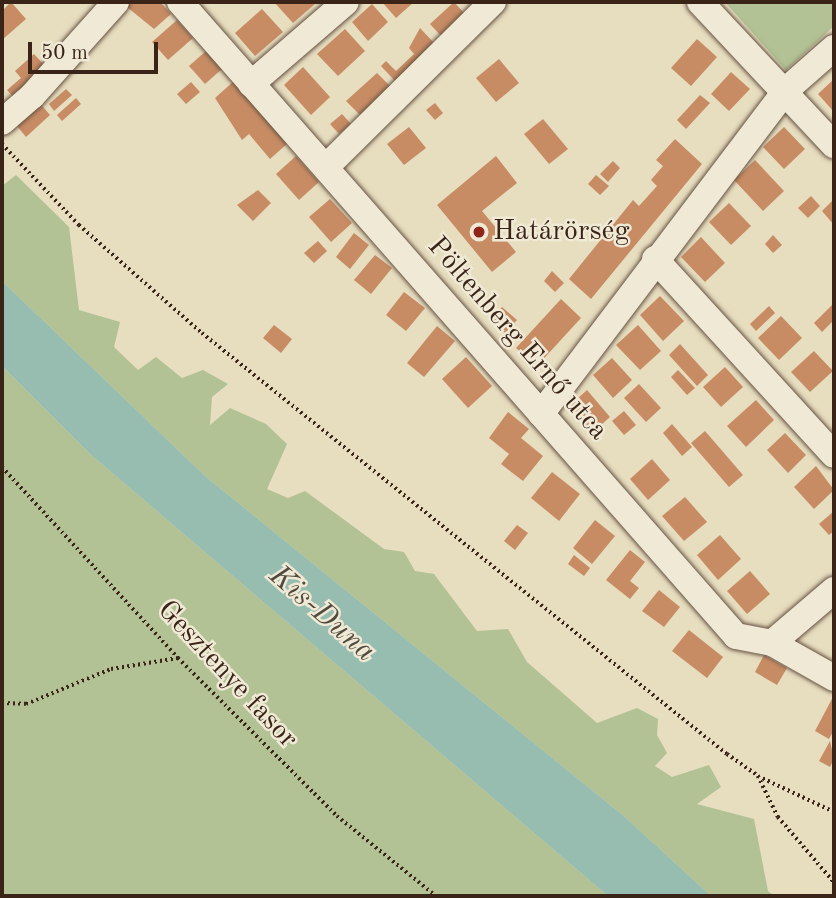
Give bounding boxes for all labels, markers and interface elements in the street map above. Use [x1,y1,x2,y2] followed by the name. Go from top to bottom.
[32,28,161,72] scale bar
[41,43,88,64] text: 50 m
[493,215,630,249] place label: Határörség
[471,224,487,240] marker: Határörség
[420,230,614,448] street label: Pöltenberg Ernő utca
[261,558,383,670] water label: Kis-Duna
[150,594,304,756] street label: Gesztenye fasor

